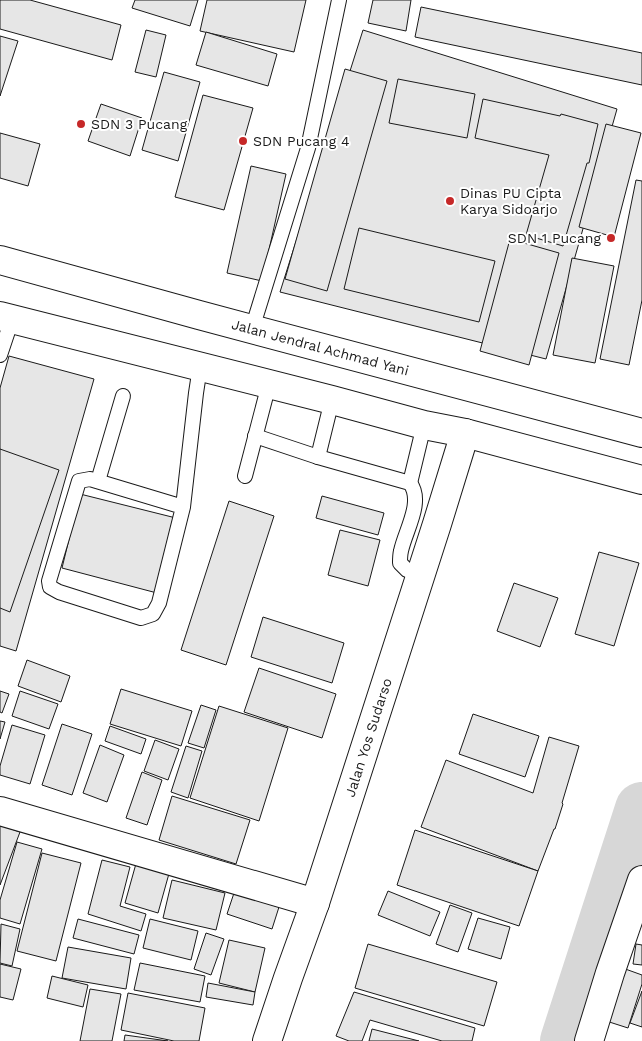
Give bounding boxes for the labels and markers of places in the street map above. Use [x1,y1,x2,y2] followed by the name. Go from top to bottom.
[91,116,188,132] place label: SDN 3 Pucang
[75,118,87,130] marker: SDN 3 Pucang
[253,133,350,149] place label: SDN Pucang 4
[237,135,249,147] marker: SDN Pucang 4
[460,185,562,217] place label: Dinas PU Cipta Karya Sidoarjo
[444,195,456,207] marker: Dinas PU Cipta Karya Sidoarjo
[508,230,602,246] place label: SDN 1 Pucang
[605,232,617,244] marker: SDN 1 Pucang

